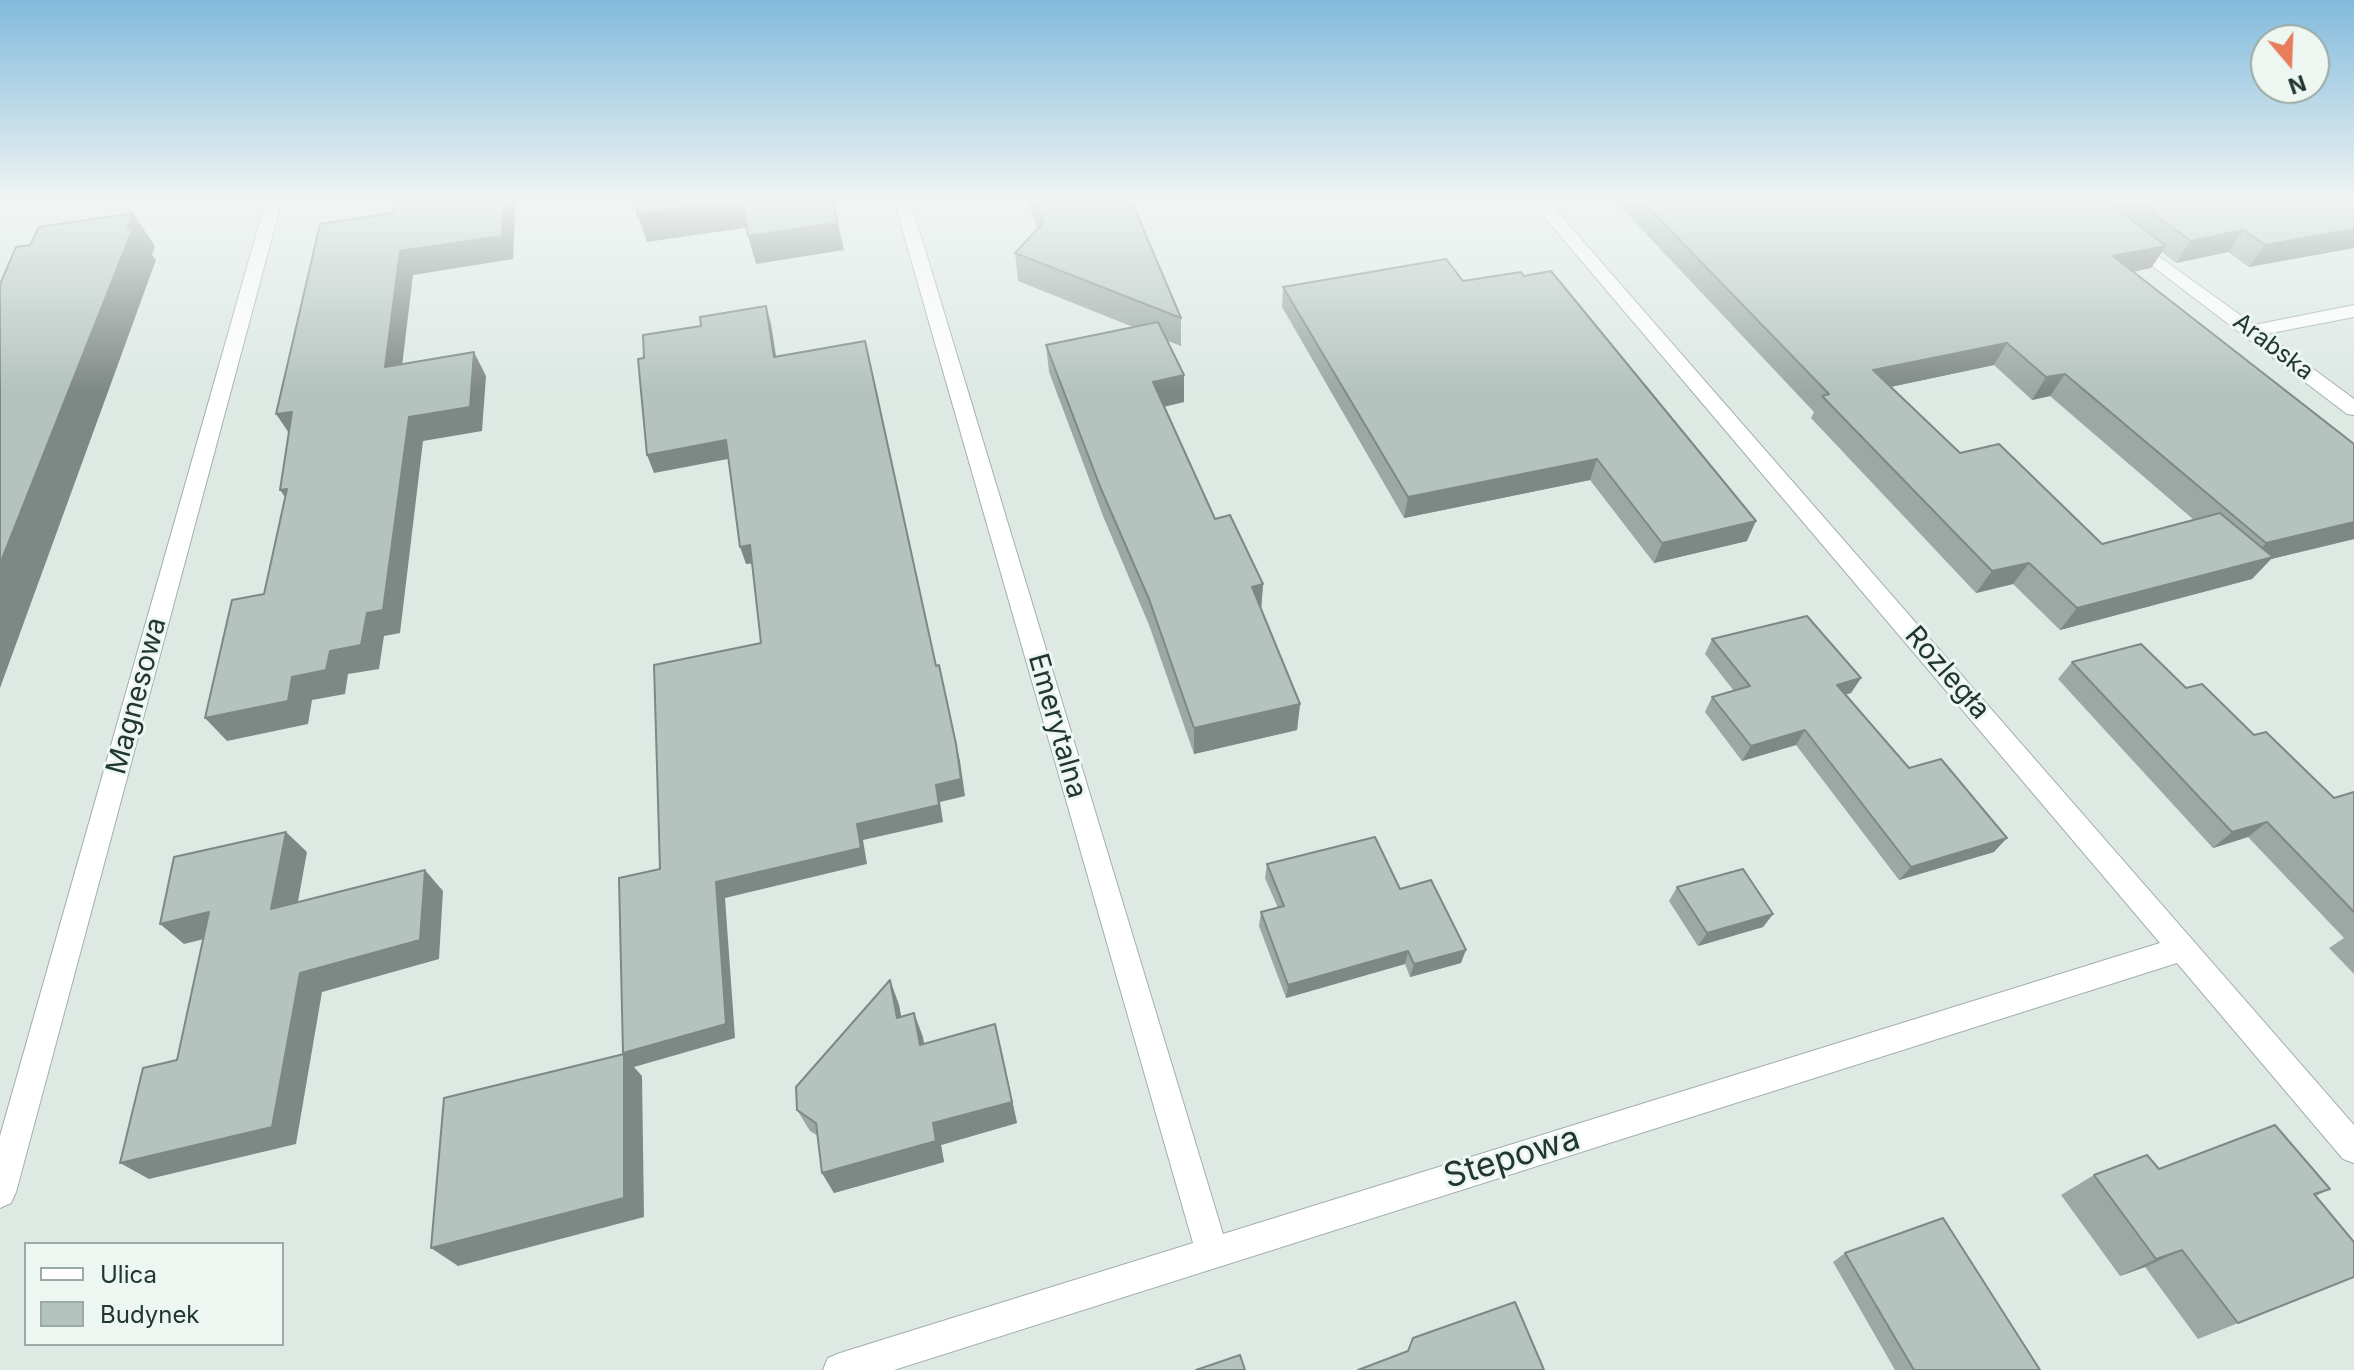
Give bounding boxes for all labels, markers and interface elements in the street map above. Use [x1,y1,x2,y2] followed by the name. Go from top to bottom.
[2250,24,2330,104] north arrow
[2285,70,2309,100] text: N
[2227,307,2319,387] street label: Arabska
[100,614,174,778] street label: Magnesowa
[1898,620,1996,726] street label: Rozległa
[1020,650,1094,802] street label: Emerytalna
[1439,1118,1585,1198] street label: Stepowa
[24,1242,284,1346] legend
[100,1260,157,1289] text: Ulica
[100,1300,200,1329] text: Budynek

